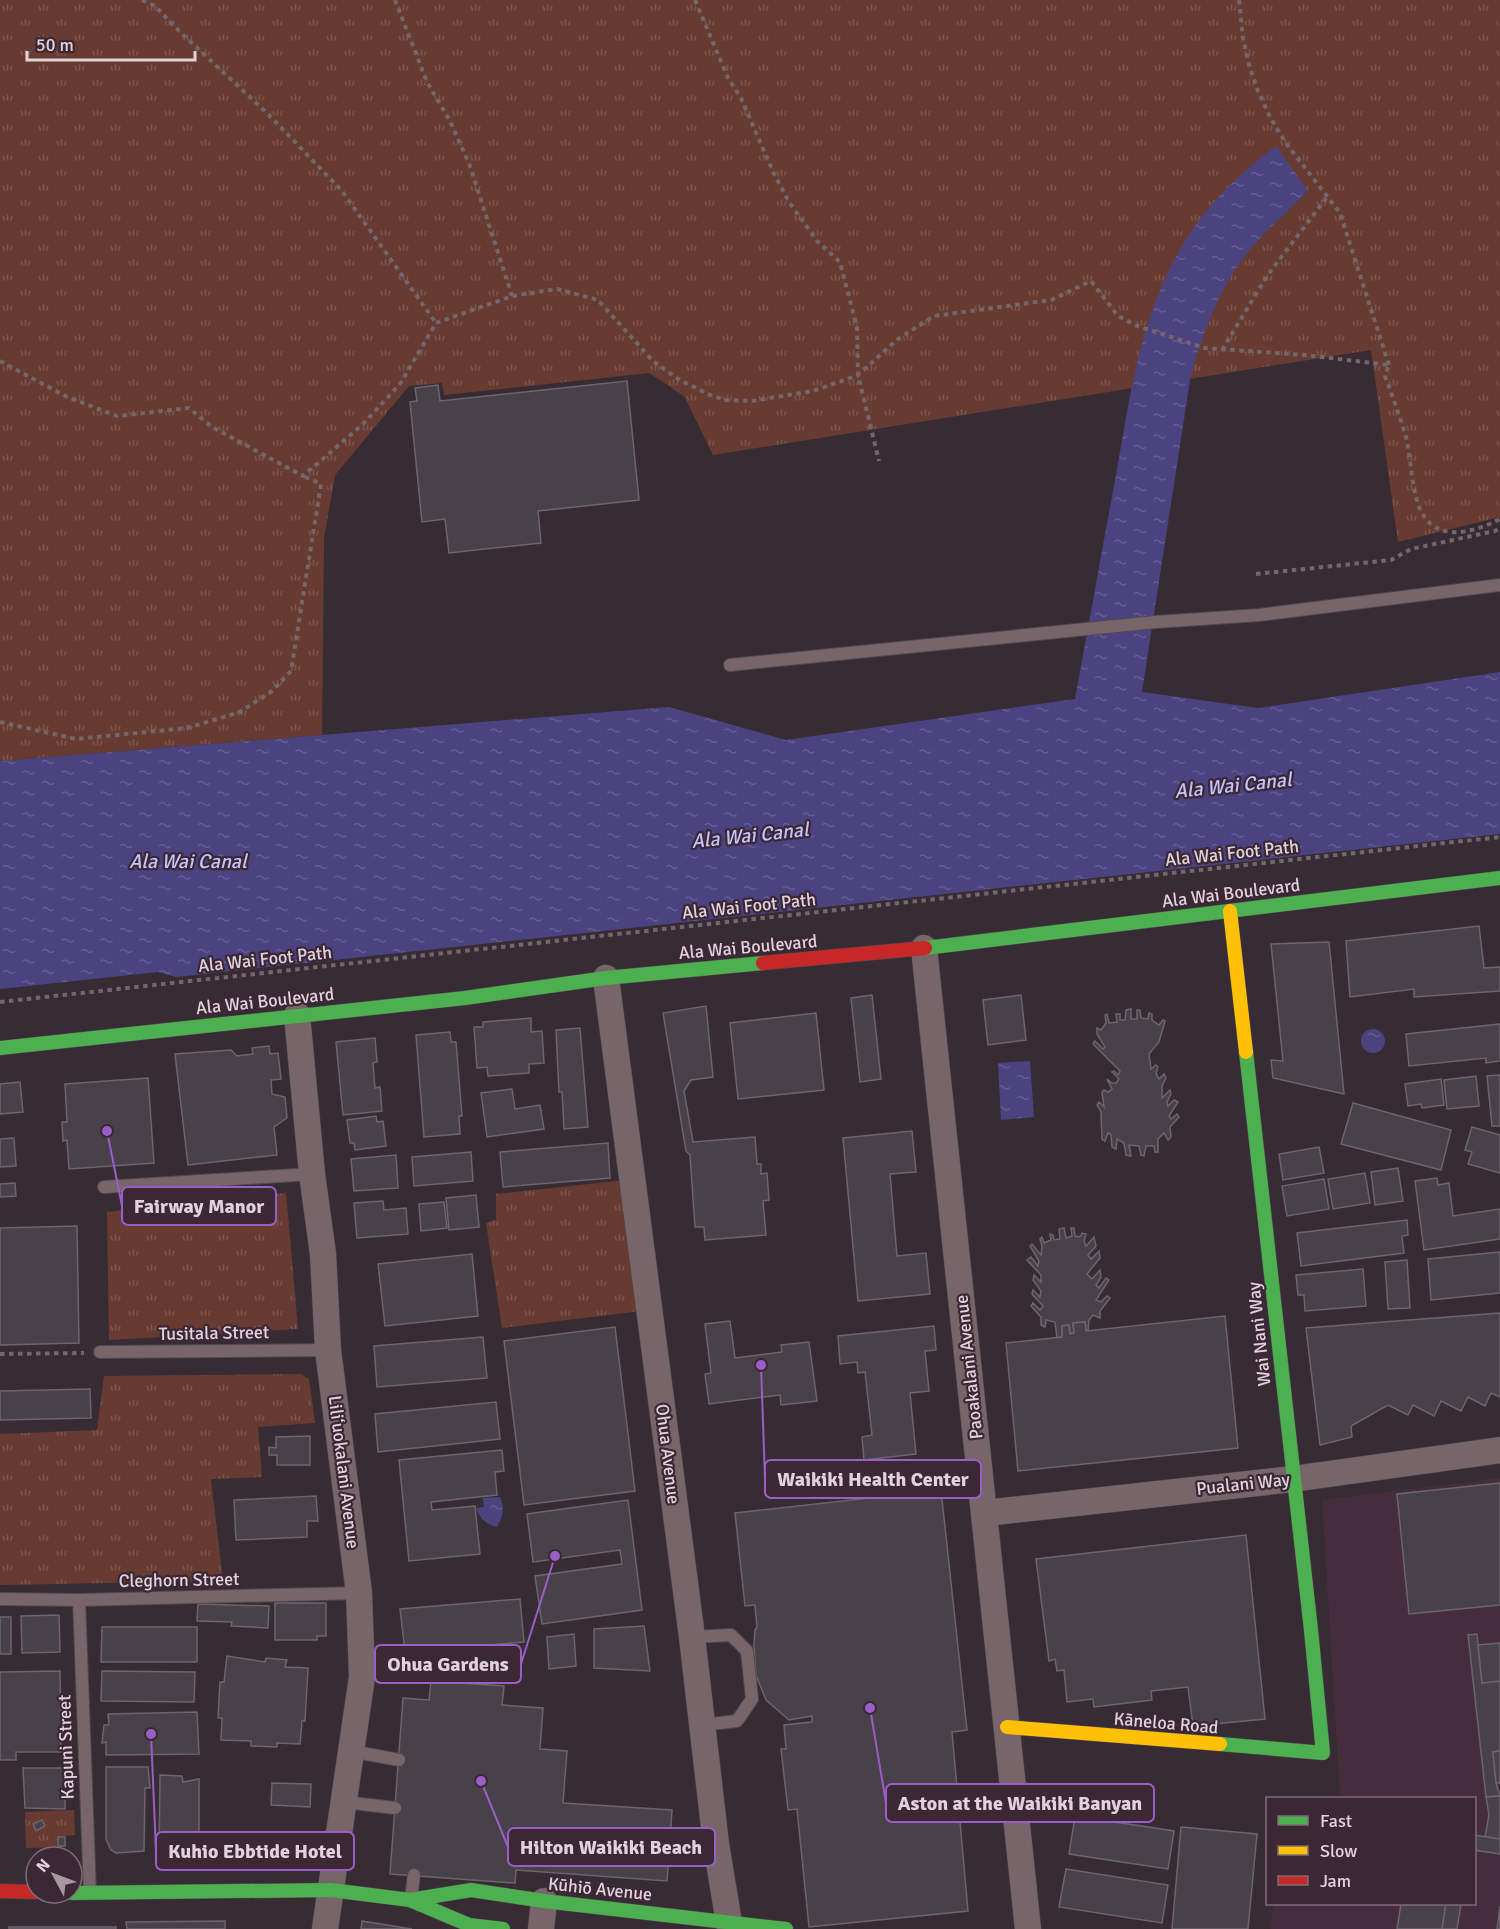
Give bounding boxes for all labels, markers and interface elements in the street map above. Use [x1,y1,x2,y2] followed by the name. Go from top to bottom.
[27,24,195,62] scale bar
[36,34,74,56] text: 50 m
[1173,767,1295,804] water label: Ala Wai Canal
[690,817,812,854] water label: Ala Wai Canal
[1164,835,1300,871] street label: Ala Wai Foot Path
[129,849,249,874] water label: Ala Wai Canal
[1161,874,1301,912] street label: Ala Wai Boulevard
[681,888,817,924] street label: Ala Wai Foot Path
[678,930,818,964] street label: Ala Wai Boulevard
[197,941,333,977] street label: Ala Wai Foot Path
[195,983,335,1019] street label: Ala Wai Boulevard
[122,1187,276,1225] callout: Fairway Manor
[134,1194,264,1219] text: Fairway Manor
[1243,1280,1275,1387] street label: Wai Nani Way
[950,1294,988,1440] street label: Paoakalani Avenue
[158,1321,270,1345] street label: Tusitala Street
[324,1394,364,1550] street label: Liliʻuokalani Avenue
[651,1403,685,1505] street label: Ohua Avenue
[765,1460,981,1498] callout: Waikiki Health Center
[777,1467,969,1492] text: Waikiki Health Center
[1195,1468,1291,1500] street label: Pualani Way
[118,1568,240,1592] street label: Cleghorn Street
[375,1645,521,1683] callout: Ohua Gardens
[387,1652,509,1677] text: Ohua Gardens
[53,1694,79,1800] street label: Kapuni Street
[1113,1707,1219,1739] street label: Kāneloa Road
[886,1784,1154,1822] callout: Aston at the Waikiki Banyan
[898,1791,1142,1816] text: Aston at the Waikiki Banyan
[1266,1797,1476,1905] legend
[1320,1810,1352,1832] text: Fast
[508,1828,715,1866] callout: Hilton Waikiki Beach
[156,1832,354,1870] callout: Kuhio Ebbtide Hotel
[520,1835,702,1860] text: Hilton Waikiki Beach
[168,1839,342,1864] text: Kuhio Ebbtide Hotel
[1320,1840,1357,1862] text: Slow
[24,1845,84,1905] north arrow
[32,1855,55,1877] text: N
[1320,1870,1351,1892] text: Jam
[547,1873,653,1905] street label: Kūhiō Avenue

